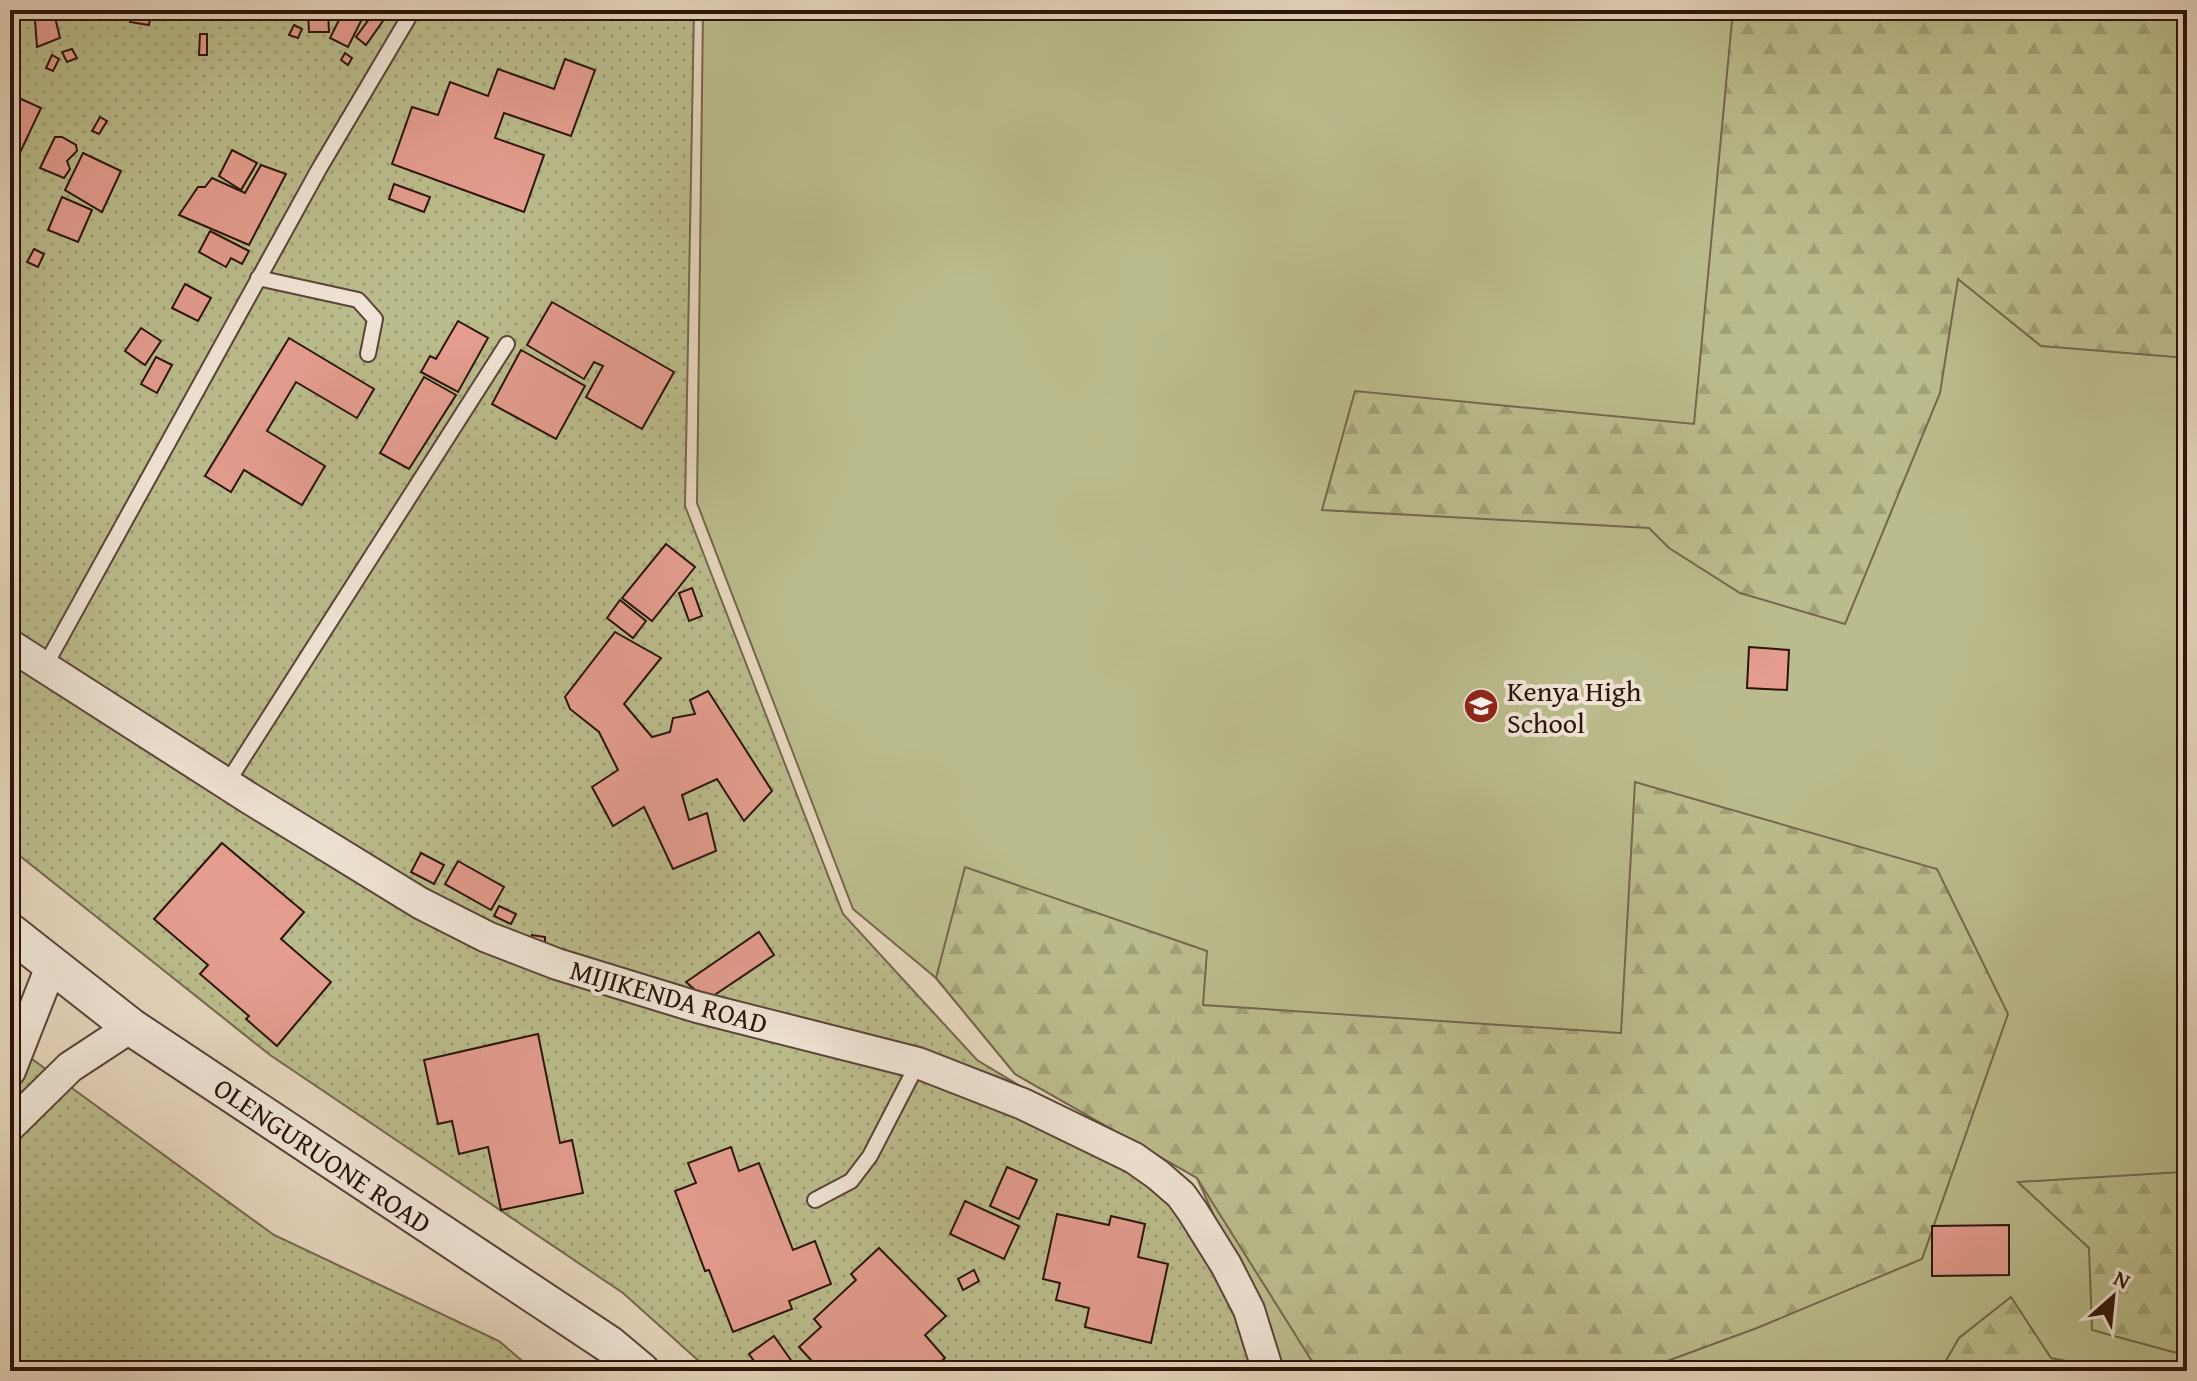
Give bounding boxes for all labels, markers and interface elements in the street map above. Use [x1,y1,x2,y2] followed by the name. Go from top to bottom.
[1507,670,1642,743] place label: Kenya High School
[1462,687,1500,725] school or university icon: Kenya High School
[565,948,773,1044] street label: MIJIKENDA ROAD
[206,1067,440,1243] street label: OLENGURUONE ROAD
[2073,1257,2153,1337] north arrow
[2108,1262,2136,1297] text: N

